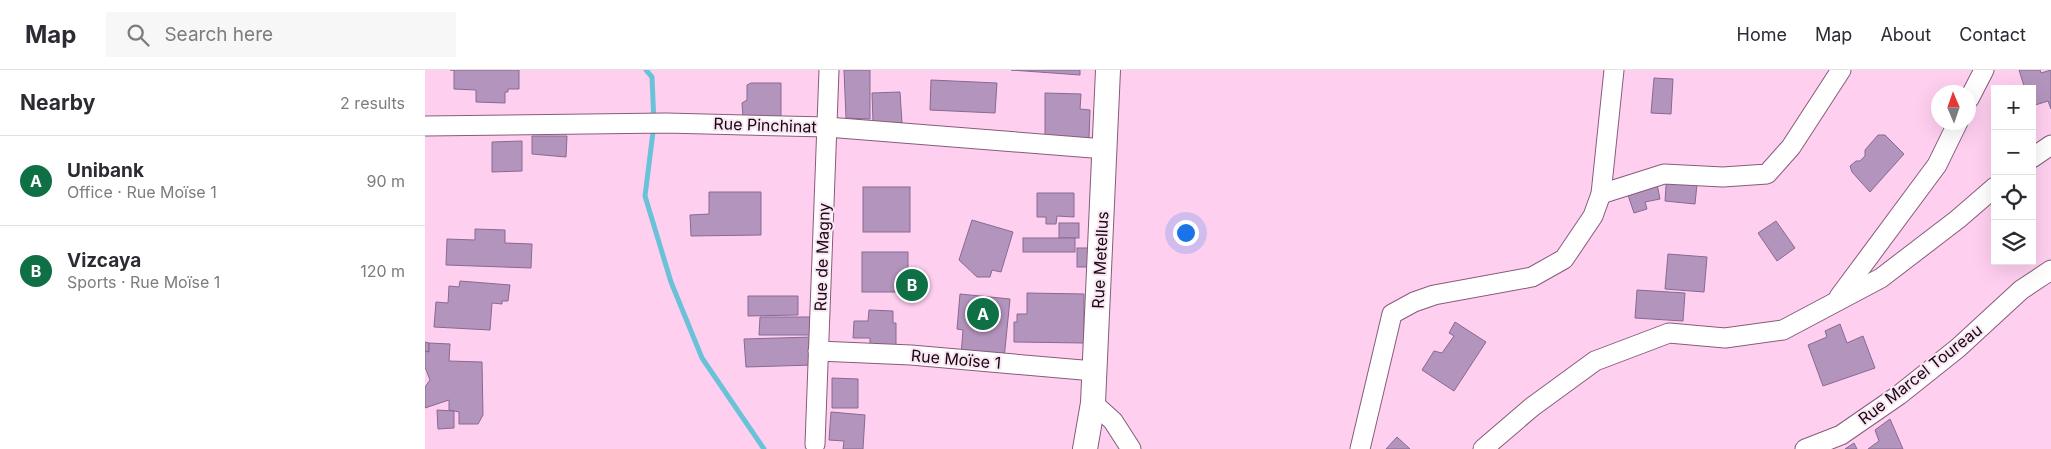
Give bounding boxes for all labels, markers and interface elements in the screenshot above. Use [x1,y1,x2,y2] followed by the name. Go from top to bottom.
[106,12,456,57] search box
[25,20,76,49] text: Map
[124,21,152,49] icon: search
[164,23,273,46] text: Search here
[1737,24,1787,45] text: Home
[1815,24,1852,45] text: Map
[1880,24,1931,45] text: About
[1959,24,2026,45] text: Contact
[1931,85,1976,130] north arrow
[1991,85,2036,265] map controls
[1991,85,2036,130] button: +
[20,90,95,115] text: Nearby
[340,93,405,113] text: 2 results
[713,113,817,137] street label: Rue Pinchinat
[1991,130,2036,175] button: −
[67,159,144,182] text: Unibank
[30,171,42,191] text: A
[366,171,405,191] text: 90 m
[1991,175,2036,220] button: locate
[67,182,217,202] text: Office · Rue Moïse 1
[810,202,834,312] street label: Rue de Magny
[1087,211,1113,309] street label: Rue Metellus
[1173,220,1199,246] your location
[1991,220,2036,265] button: layers
[67,249,141,272] text: Vizcaya
[31,261,41,281] text: B
[360,261,405,281] text: 120 m
[896,266,928,304] pin: B
[67,272,220,292] text: Sports · Rue Moïse 1
[967,295,999,333] pin: A
[1854,319,1986,429] street label: Rue Marcel Toureau
[910,345,1002,373] street label: Rue Moïse 1

